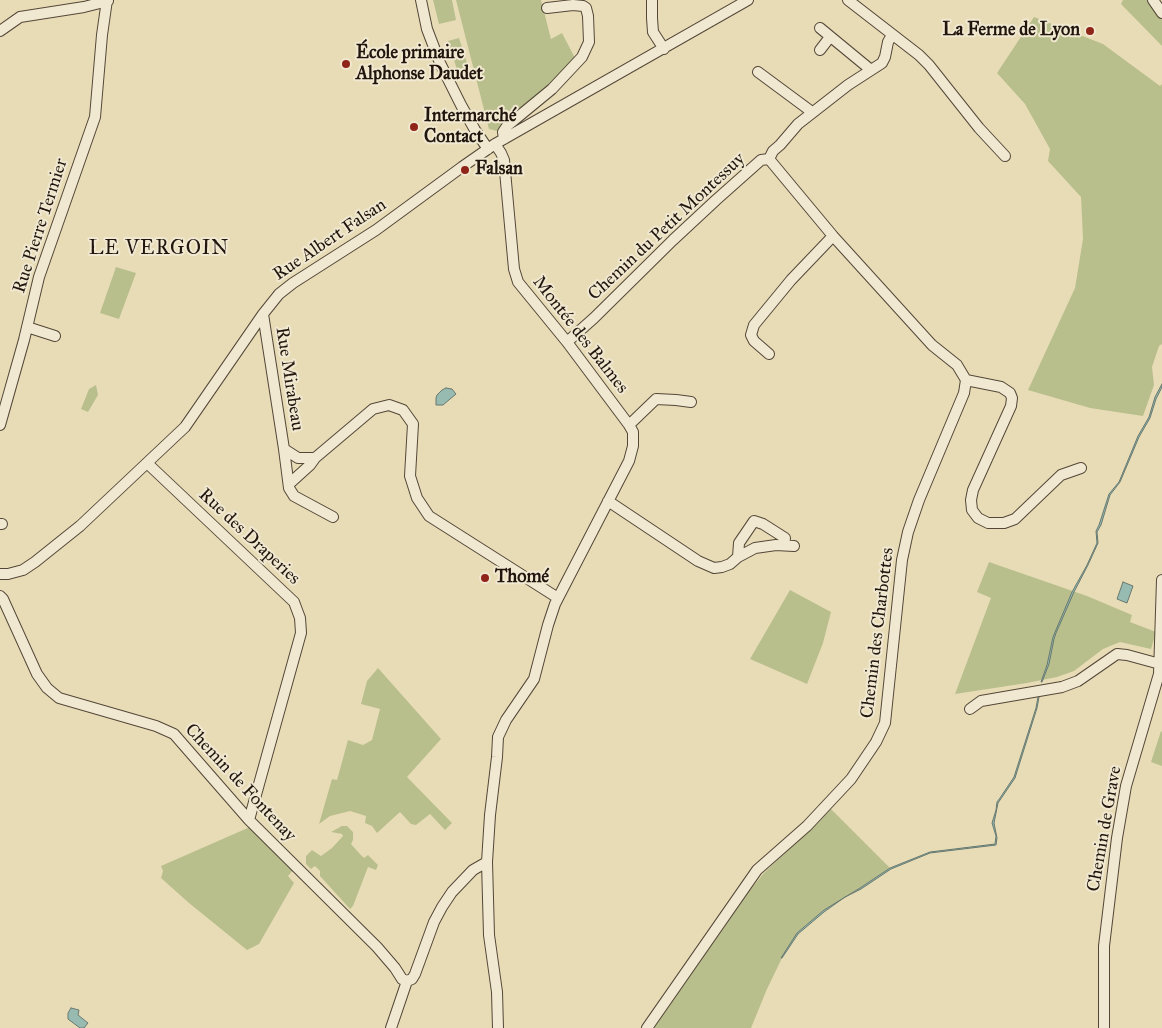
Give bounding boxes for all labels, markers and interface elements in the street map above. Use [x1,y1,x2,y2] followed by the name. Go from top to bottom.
[942,20,1080,42] place label: La Ferme de Lyon
[1084,25,1096,37] marker: La Ferme de Lyon
[356,43,483,86] place label: École primaire Alphonse Daudet
[340,58,352,70] marker: École primaire Alphonse Daudet
[424,106,516,148] place label: Intermarché Contact
[408,121,420,133] marker: Intermarché Contact
[584,149,750,305] street label: Chemin du Petit Montessuy
[9,156,73,296] street label: Rue Pierre Termier
[475,159,523,181] place label: Falsan
[459,164,471,176] marker: Falsan
[269,194,391,286] street label: Rue Albert Falsan
[88,237,230,261] district label: LE VERGOIN
[527,272,633,398] street label: Montée des Balmes
[270,326,308,432] street label: Rue Mirabeau
[194,484,304,590] street label: Rue des Draperies
[857,546,899,720] street label: Chemin des Charbottes
[495,567,549,589] place label: Thomé
[479,572,491,584] marker: Thomé
[180,720,300,846] street label: Chemin de Fontenay
[1083,765,1127,893] street label: Chemin de Grave

